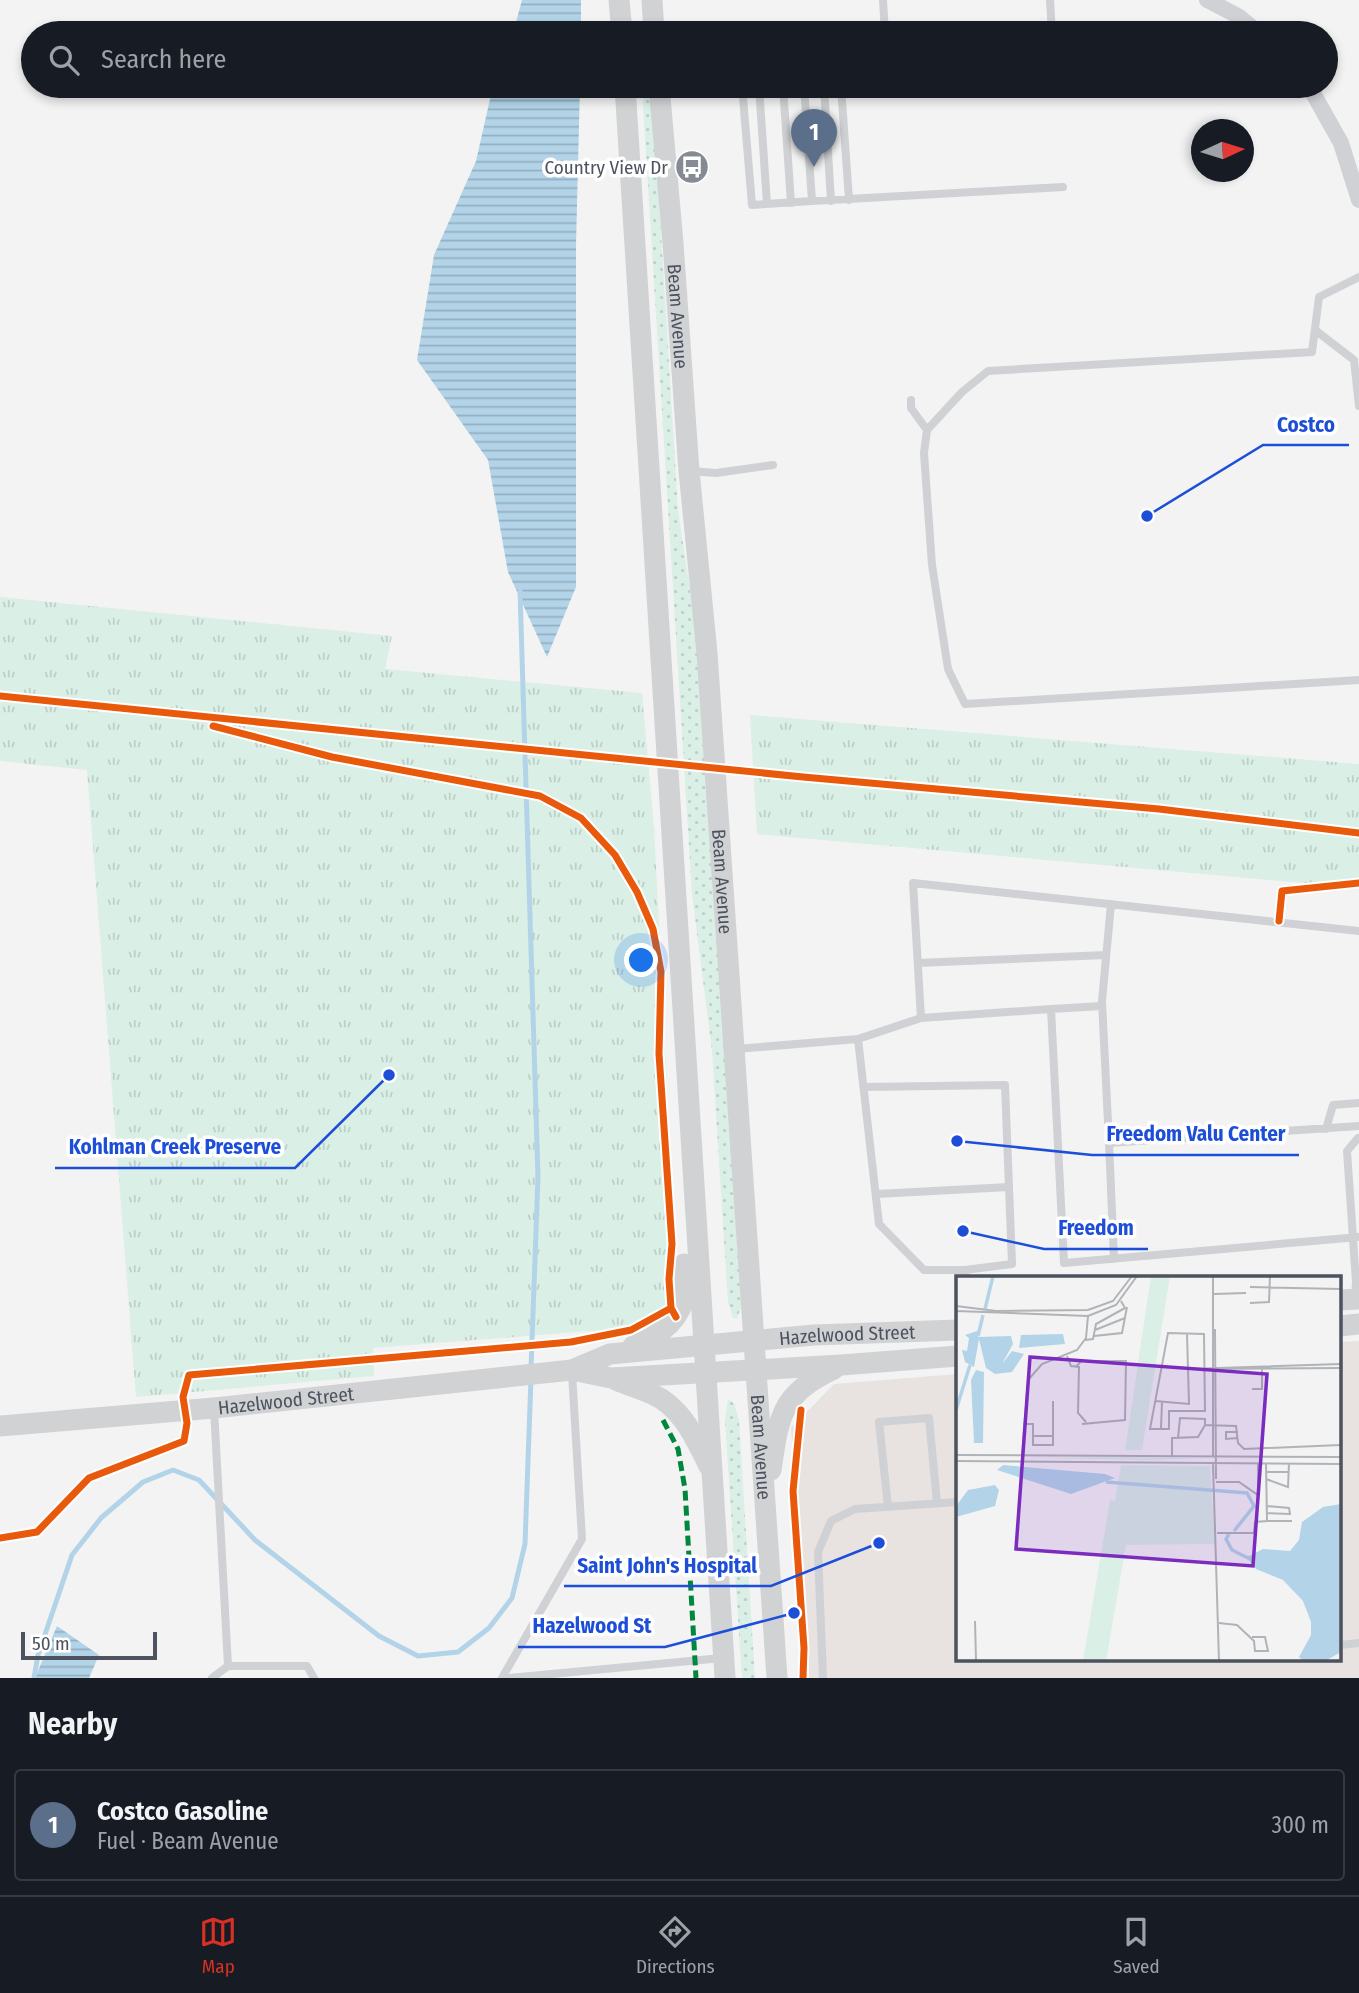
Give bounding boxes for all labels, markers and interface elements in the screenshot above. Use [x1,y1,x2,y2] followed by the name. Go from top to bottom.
[21,21,1338,98] search box
[45,41,83,79] icon: search
[101,44,226,75] text: Search here
[791,109,837,167] pin: 1
[1191,119,1254,182] north arrow
[673,148,711,186] bus stop icon: Country View Dr
[545,156,668,179] place label: Country View Dr
[663,263,693,369] street label: Beam Avenue
[1263,403,1349,445] callout: Costco
[1277,412,1335,438] text: Costco
[708,828,738,935] street label: Beam Avenue
[624,943,658,977] your location
[1092,1113,1299,1155] callout: Freedom Valu Center
[1107,1121,1286,1147] text: Freedom Valu Center
[55,1126,295,1168] callout: Kohlman Creek Preserve
[69,1134,282,1160] text: Kohlman Creek Preserve
[1044,1207,1148,1249] callout: Freedom
[1058,1215,1134,1241] text: Freedom
[956,1276,1342,1660] inset map
[778,1320,916,1350] street label: Hazelwood Street
[217,1382,356,1419] street label: Hazelwood Street
[746,1394,776,1500] street label: Beam Avenue
[564,1544,771,1586] callout: Saint John's Hospital
[577,1553,757,1579] text: Saint John's Hospital
[518,1605,665,1647] callout: Hazelwood St
[532,1613,652,1639] text: Hazelwood St
[21,1629,158,1661] scale bar
[32,1632,70,1655] text: 50 m
[28,1706,117,1742] text: Nearby
[97,1796,268,1827] text: Costco Gasoline
[48,1811,58,1839] text: 1
[1272,1811,1329,1839] text: 300 m
[97,1827,279,1855] text: Fuel · Beam Avenue
[199,1913,237,1978] tab: Map
[636,1913,715,1978] tab: Directions
[1113,1913,1160,1978] tab: Saved

